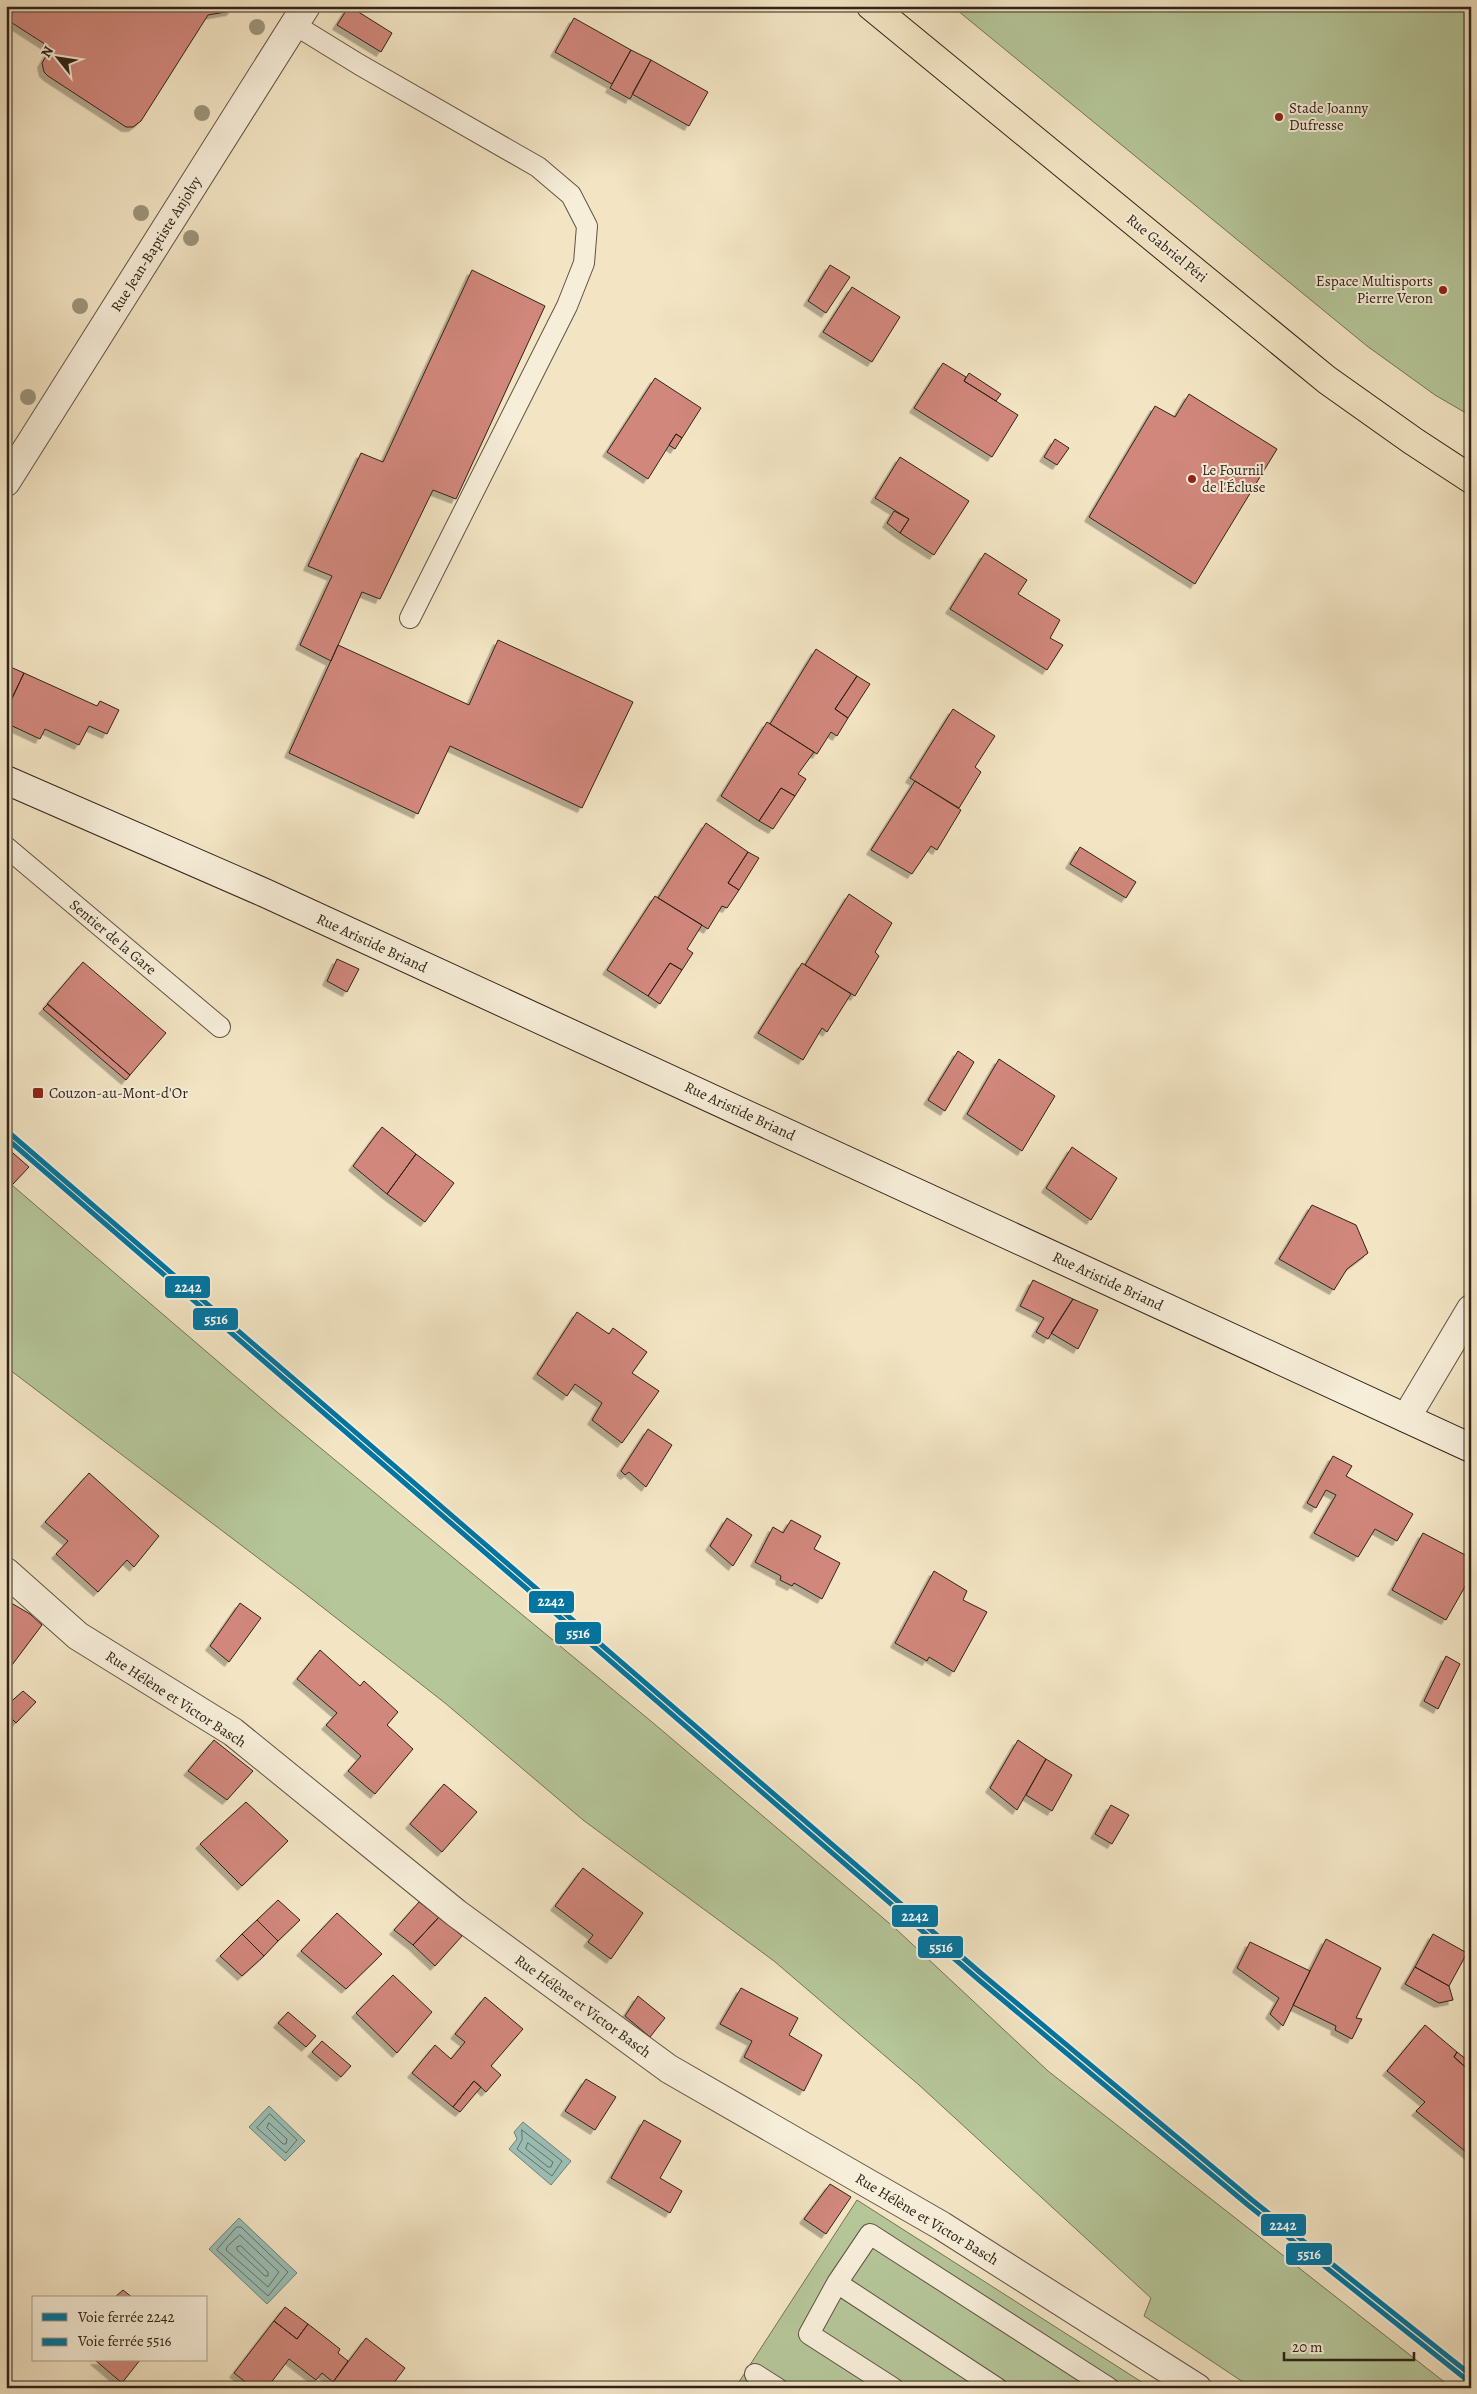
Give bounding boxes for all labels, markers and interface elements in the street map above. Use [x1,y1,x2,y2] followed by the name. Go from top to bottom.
[32,32,82,82] north arrow
[36,43,58,61] text: N
[1289,98,1369,135] place label: Stade Joanny Dufresse
[1273,111,1285,123] marker: Stade Joanny Dufresse
[106,172,206,316] street label: Rue Jean-Baptiste Anjolvy
[1122,209,1212,287] street label: Rue Gabriel Péri
[1316,271,1433,308] place label: Espace Multisports Pierre Veron
[1437,284,1449,296] marker: Espace Multisports Pierre Veron
[1202,460,1266,497] place label: Le Fournil de l'Écluse
[1186,473,1198,485] marker: Le Fournil de l'Écluse
[65,895,161,979] street label: Sentier de la Gare
[313,909,431,978] street label: Rue Aristide Briand
[681,1077,799,1146] street label: Rue Aristide Briand
[49,1083,188,1103] place label: Couzon-au-Mont-d'Or
[31,1086,45,1100] marker: Couzon-au-Mont-d'Or
[1049,1247,1167,1316] street label: Rue Aristide Briand
[164,1275,211,1299] line badge: 2242
[175,1278,202,1297] text: 2242
[192,1307,239,1331] line badge: 5516
[204,1310,228,1329] text: 5516
[528,1590,575,1614] line badge: 2242
[538,1592,565,1611] text: 2242
[554,1621,602,1645] line badge: 5516
[566,1624,590,1643] text: 5516
[102,1646,250,1752] street label: Rue Hélène et Victor Basch
[891,1904,939,1928] line badge: 2242
[902,1907,929,1926] text: 2242
[917,1935,964,1959] line badge: 5516
[929,1938,953,1957] text: 5516
[511,1950,655,2062] street label: Rue Hélène et Victor Basch
[852,2168,1002,2270] street label: Rue Hélène et Victor Basch
[1260,2213,1307,2237] line badge: 2242
[1270,2216,1297,2235] text: 2242
[1285,2242,1333,2266] line badge: 5516
[1297,2245,1321,2264] text: 5516
[32,2296,208,2362] legend
[77,2307,175,2327] text: Voie ferrée 2242
[1284,2329,1414,2361] scale bar
[77,2331,172,2351] text: Voie ferrée 5516
[1292,2337,1323,2357] text: 20 m

